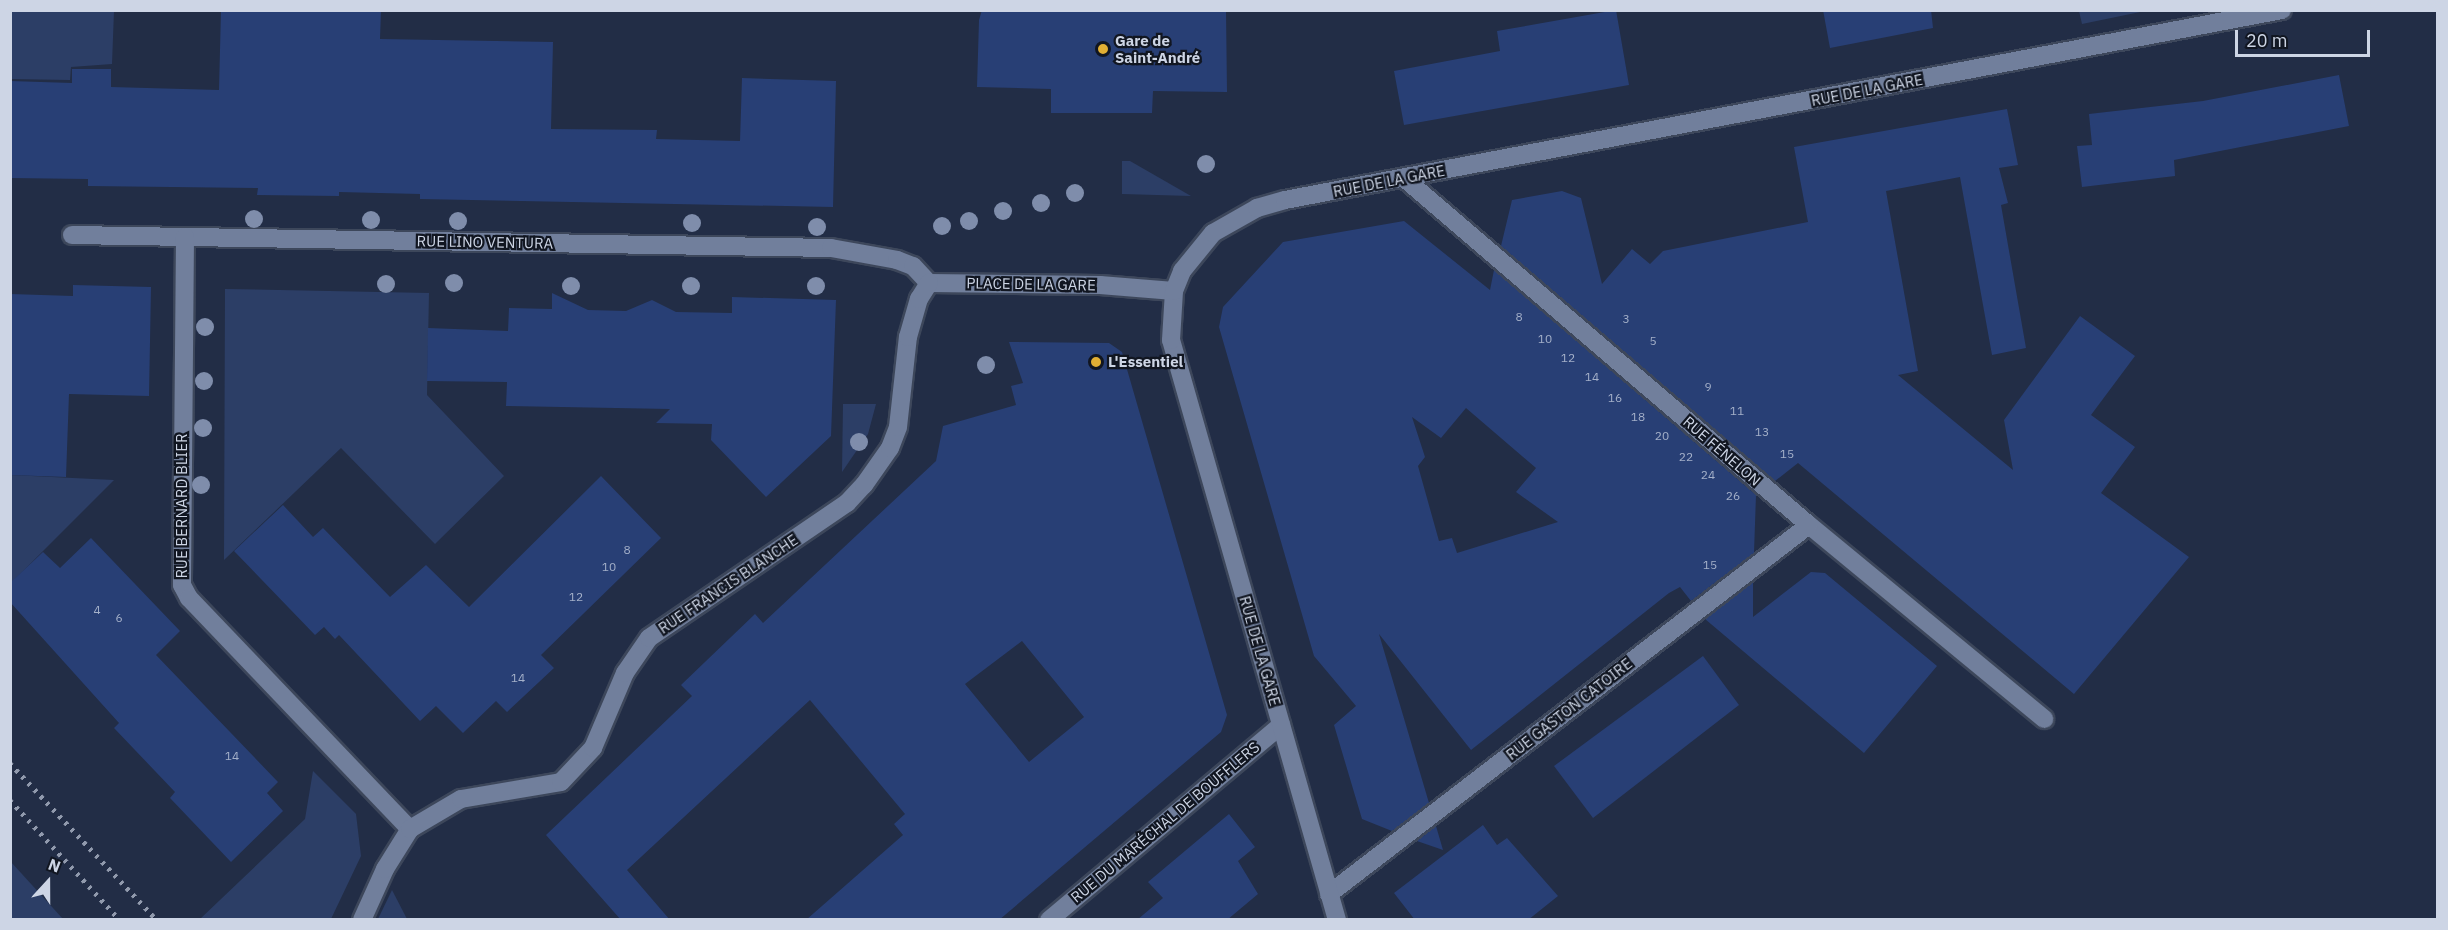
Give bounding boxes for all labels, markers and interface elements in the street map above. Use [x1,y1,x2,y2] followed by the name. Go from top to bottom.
[2238,18,2373,56] scale bar
[2246,29,2288,52] text: 20 m
[1115,31,1200,66] place label: Gare de Saint-André
[1096,42,1110,56] marker: Gare de Saint-André
[1810,70,1924,110] street label: RUE DE LA GARE
[1332,161,1446,201] street label: RUE DE LA GARE
[417,232,553,252] street label: RUE LINO VENTURA
[966,274,1096,294] street label: PLACE DE LA GARE
[1515,310,1523,324] house number: 8
[1622,312,1630,326] house number: 3
[1538,332,1552,346] house number: 10
[1649,334,1657,348] house number: 5
[1561,351,1575,365] house number: 12
[1108,353,1183,371] place label: L'Essentiel
[1089,355,1103,369] marker: L'Essentiel
[1585,370,1599,384] house number: 14
[1704,380,1712,394] house number: 9
[1608,391,1622,405] house number: 16
[1730,404,1744,418] house number: 11
[1631,410,1645,424] house number: 18
[1680,413,1764,489] street label: RUE FÉNELON
[1755,425,1769,439] house number: 13
[1655,429,1669,443] house number: 20
[173,433,191,579] street label: RUE BERNARD BLIER
[1780,447,1794,461] house number: 15
[1679,450,1693,464] house number: 22
[1701,468,1715,482] house number: 24
[1726,489,1740,503] house number: 26
[655,531,801,637] street label: RUE FRANCIS BLANCHE
[623,543,631,557] house number: 8
[1703,558,1717,572] house number: 15
[602,560,616,574] house number: 10
[569,590,583,604] house number: 12
[1236,594,1284,708] street label: RUE DE LA GARE
[93,603,101,617] house number: 4
[115,611,123,625] house number: 6
[1503,654,1635,764] street label: RUE GASTON CATOIRE
[511,671,525,685] house number: 14
[1067,738,1263,906] street label: RUE DU MARÉCHAL DE BOUFFLERS
[225,749,239,763] house number: 14
[18,852,78,912] north arrow
[45,854,63,877] text: N

